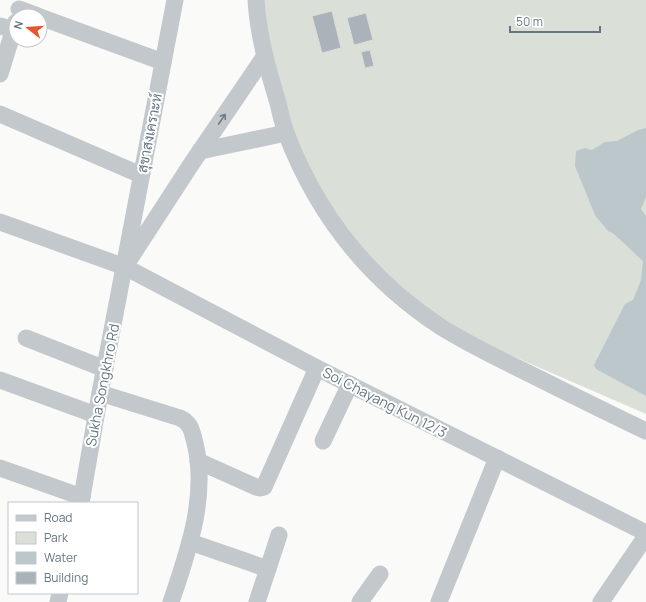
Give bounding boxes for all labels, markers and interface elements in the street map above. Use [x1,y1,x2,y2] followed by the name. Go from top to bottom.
[8,8,48,48] north arrow
[510,8,600,34] scale bar
[516,13,543,30] text: 50 m
[10,19,26,31] text: N
[132,92,167,174] street label: สุขาสงเคราะห์
[218,114,226,125] one-way arrow
[81,322,123,448] street label: Sukha Songkhro Rd
[320,362,450,442] street label: Soi Chayang Kun 12/3
[8,502,138,594] legend
[44,509,72,526] text: Road
[44,529,69,546] text: Park
[44,549,78,566] text: Water
[44,569,88,586] text: Building

